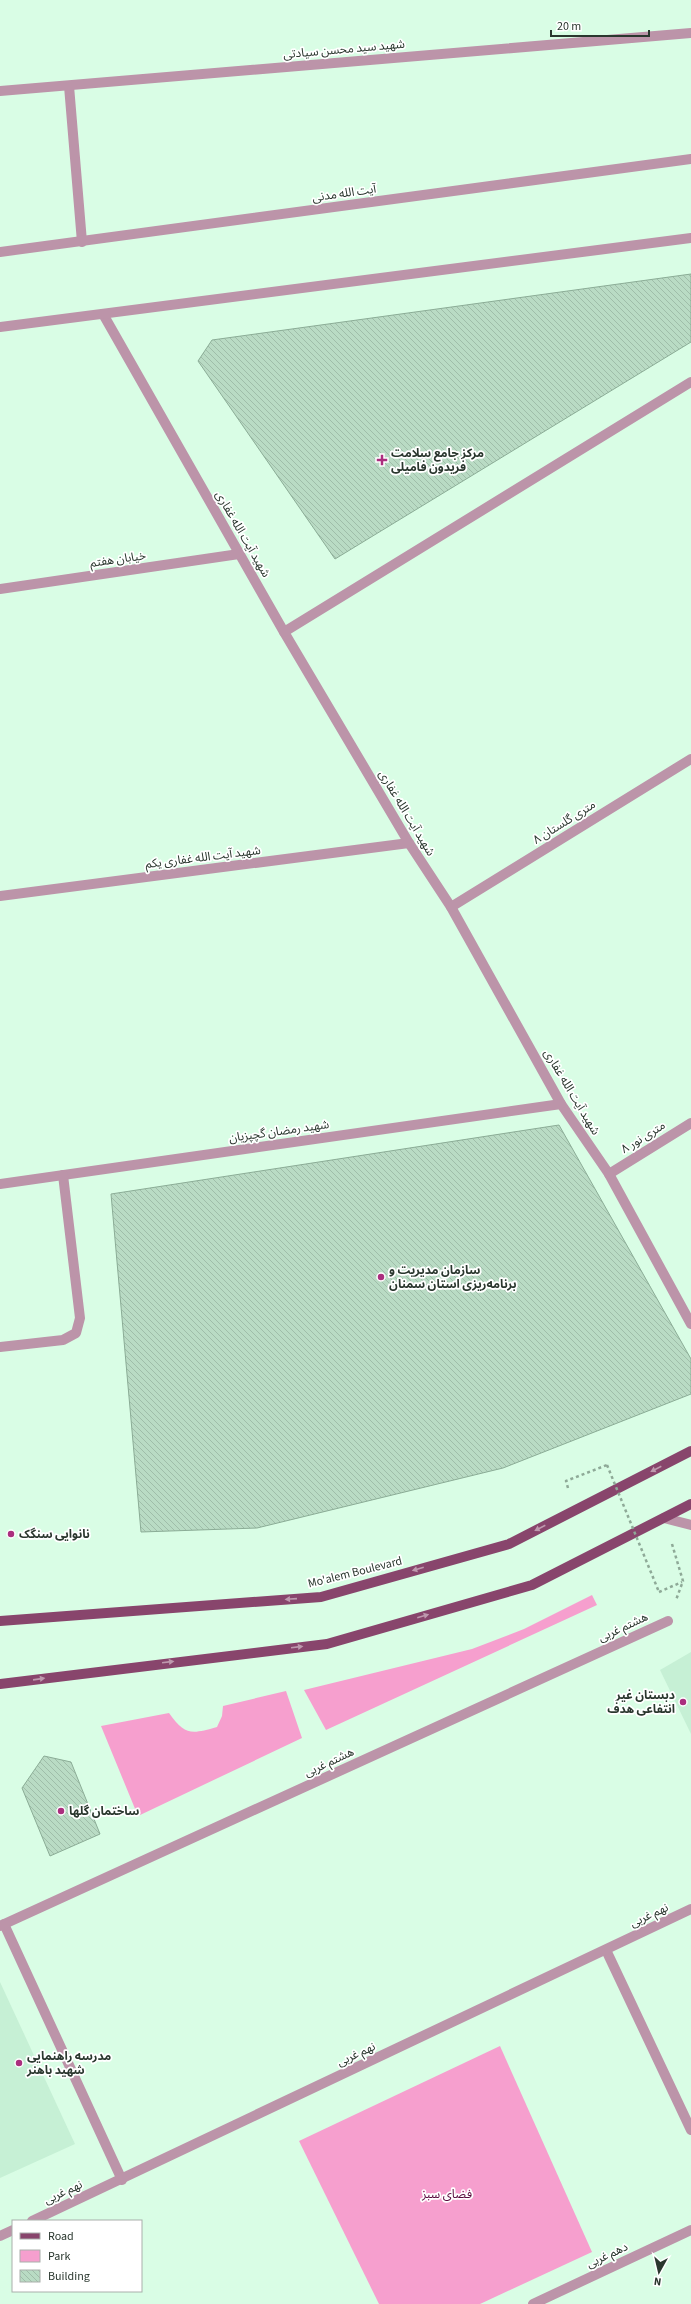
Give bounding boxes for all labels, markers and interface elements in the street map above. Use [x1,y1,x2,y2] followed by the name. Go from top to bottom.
[551,12,649,38] scale bar
[557,18,581,35] text: 20 m
[282,36,406,63] street label: شهید سید محسن سیادتی
[311,181,378,206] street label: آیت الله مدنی
[391,445,484,476] place label: مرکز جامع سلامت فریدون فامیلی
[376,454,388,466] marker: مرکز جامع سلامت فریدون فامیلی
[211,488,274,581] street label: شهید آیت الله غفاری
[89,547,147,572] street label: خیابان هفتم
[374,767,439,859] street label: شهید آیت الله غفاری
[530,796,599,849] street label: ۸ متری گلستان
[144,842,262,873] street label: شهید آیت الله غفاری یکم
[539,1046,604,1138] street label: شهید آیت الله غفاری
[228,1116,330,1147] street label: شهید رمضان گچپزیان
[618,1117,669,1158] street label: ۸ متری نور
[389,1262,517,1293] place label: سازمان مدیریت و برنامه‌ریزی استان سمنان
[376,1272,386,1282] marker: سازمان مدیریت و برنامه‌ریزی استان سمنان
[650,1466,662,1472] one-way arrow
[535,1525,546,1531] one-way arrow
[19,1526,90,1543] place label: نانوایی سنگک
[6,1529,16,1539] marker: نانوایی سنگک
[306,1553,404,1592] street label: Mo'alem Boulevard
[411,1567,424,1573] one-way arrow
[285,1595,297,1602] one-way arrow
[596,1608,651,1646] street label: هشتم غربی
[417,1613,429,1619] one-way arrow
[291,1644,303,1650] one-way arrow
[162,1659,174,1665] one-way arrow
[33,1676,45,1682] one-way arrow
[607,1687,675,1718] place label: دبستان غیر انتفاعی هدف
[678,1697,688,1707] marker: دبستان غیر انتفاعی هدف
[302,1743,357,1781] street label: هشتم غربی
[69,1803,140,1820] place label: ساختمان گلها
[56,1806,66,1816] marker: ساختمان گلها
[627,1899,671,1932] street label: نهم غربی
[334,2038,378,2071] street label: نهم غربی
[26,2048,111,2079] place label: مدرسه راهنمایی شهید باهنر
[14,2058,24,2068] marker: مدرسه راهنمایی شهید باهنر
[41,2176,85,2209] street label: نهم غربی
[421,2186,472,2203] park label: فضای سبز
[12,2220,142,2292] legend
[48,2228,74,2245] text: Road
[584,2238,631,2273] street label: دهم غربی
[48,2248,70,2265] text: Park
[639,2252,679,2292] north arrow
[48,2268,90,2285] text: Building
[653,2273,662,2289] text: N

